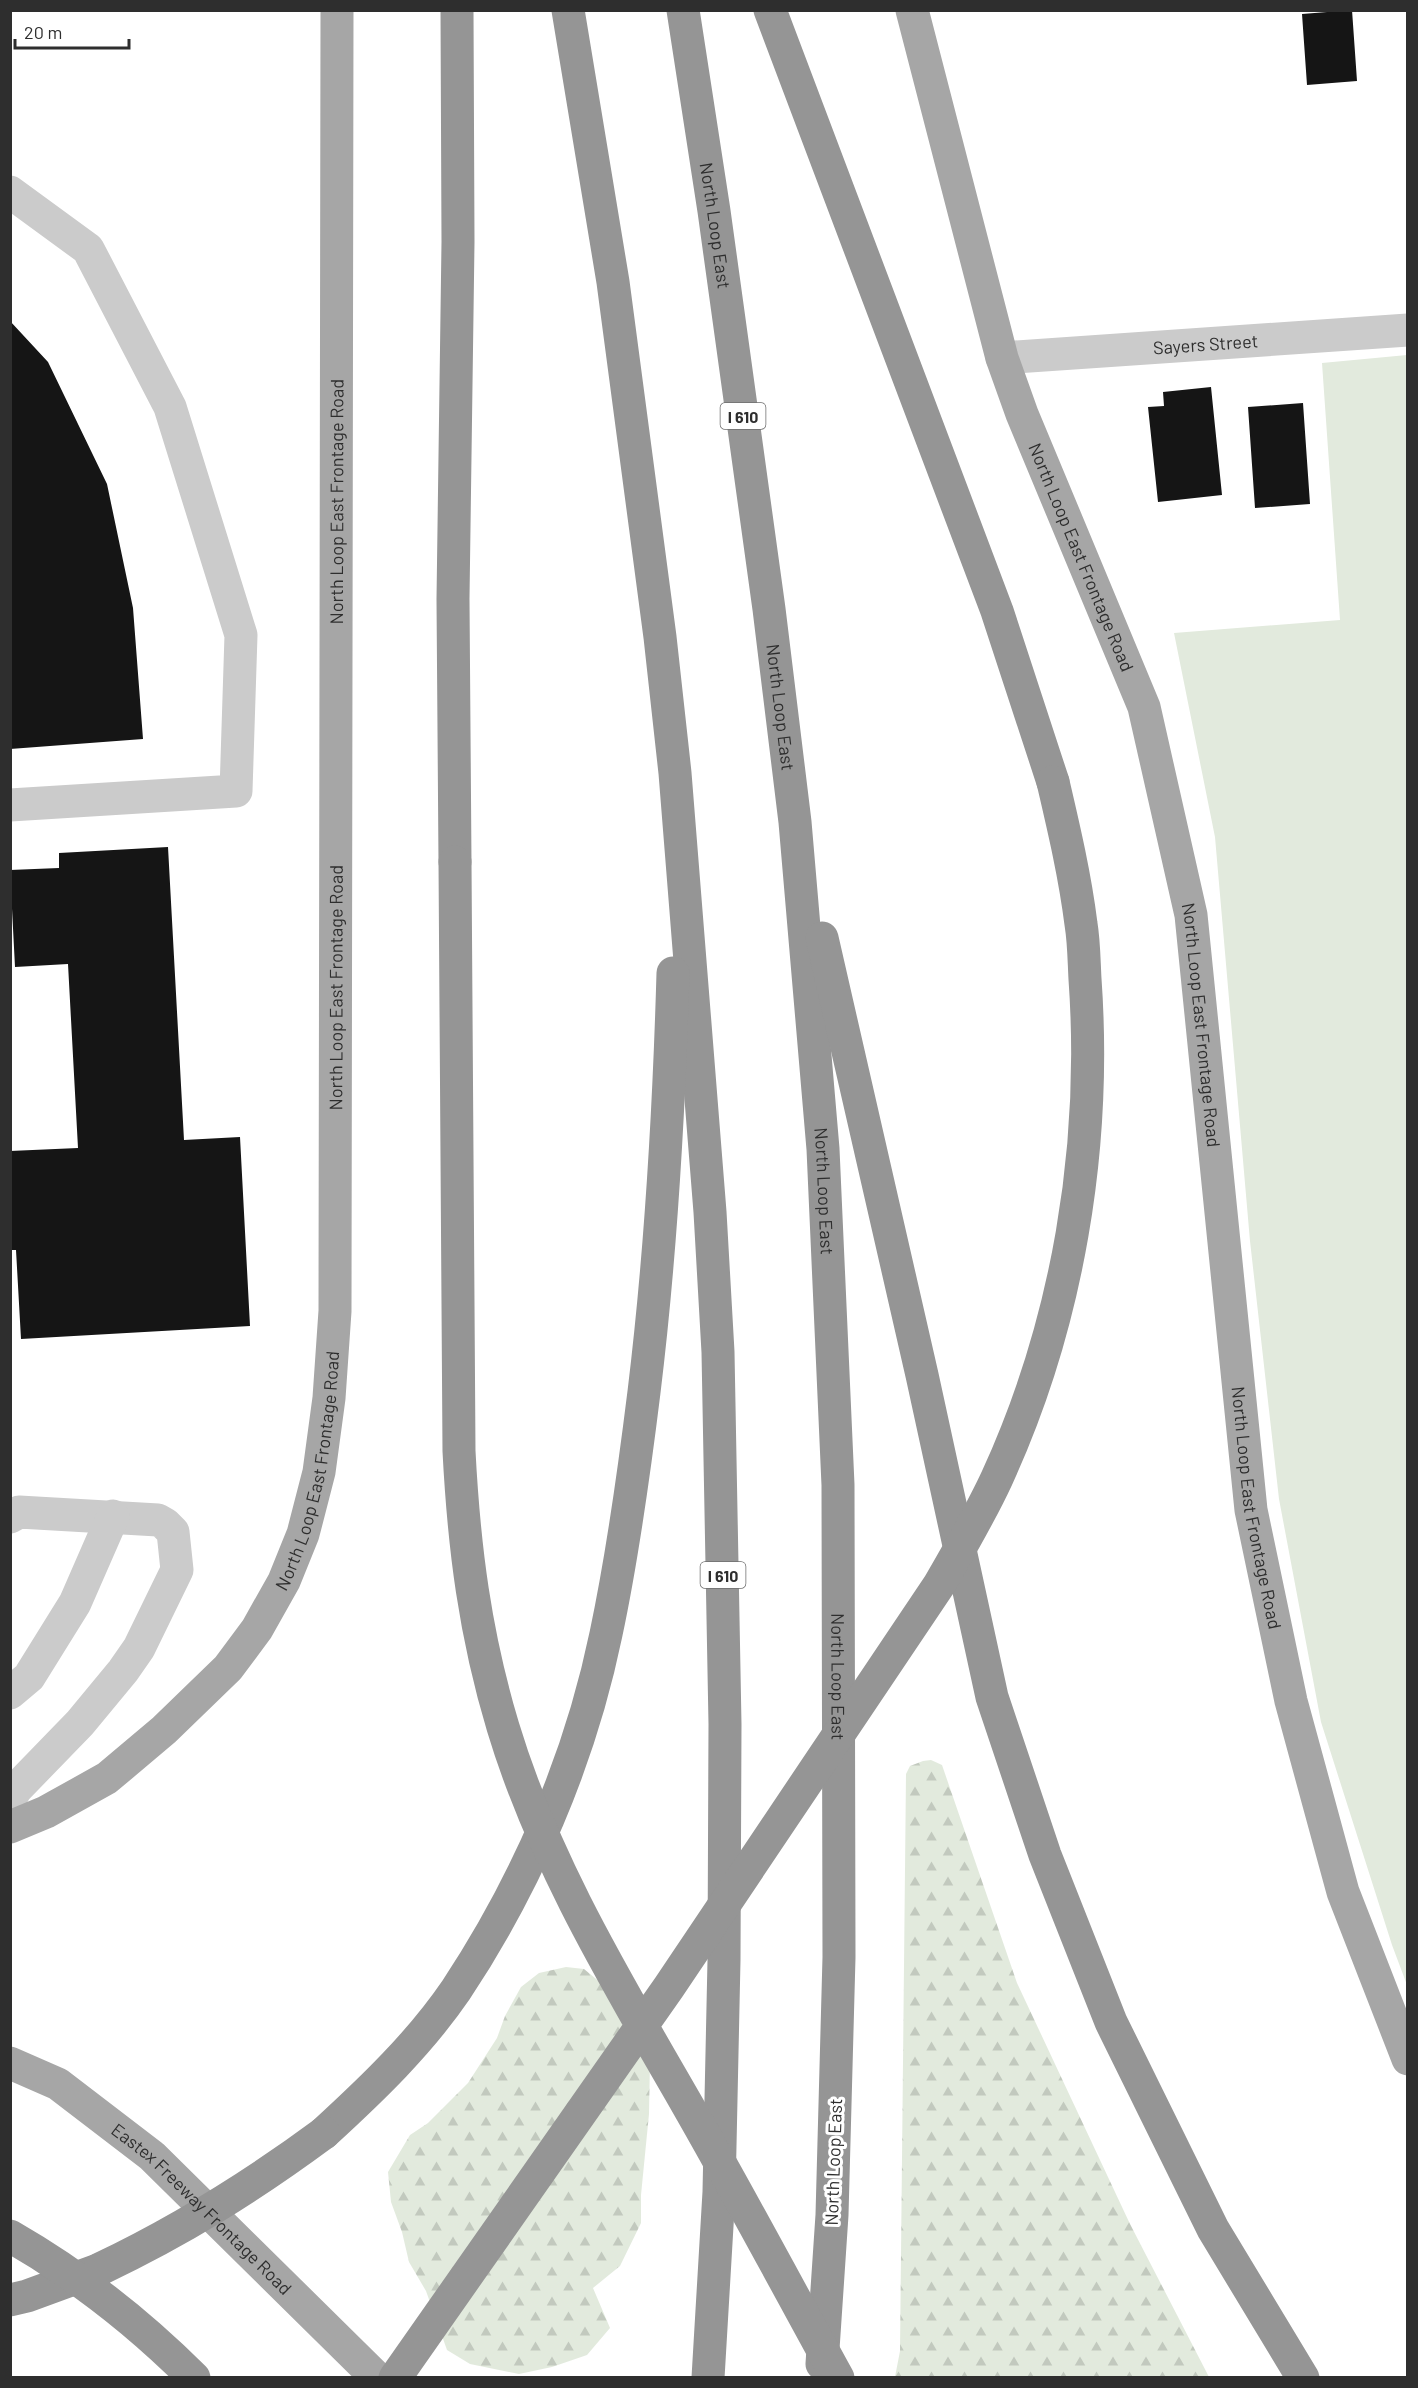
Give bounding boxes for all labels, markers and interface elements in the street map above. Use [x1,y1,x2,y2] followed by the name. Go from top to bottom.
[15,12,129,50] scale bar
[24,21,62,43] text: 20 m
[696,161,736,290] street label: North Loop East
[1152,329,1259,359] street label: Sayers Street
[325,379,347,624] street label: North Loop East Frontage Road
[720,403,766,429] road number: I 610
[1024,440,1139,675] street label: North Loop East Frontage Road
[762,643,800,772] street label: North Loop East
[324,865,347,1110] street label: North Loop East Frontage Road
[1178,901,1225,1148] street label: North Loop East Frontage Road
[810,1127,839,1255] street label: North Loop East
[270,1350,343,1594] street label: North Loop East Frontage Road
[1228,1385,1287,1631] street label: North Loop East Frontage Road
[700,1562,746,1588] road number: I 610
[827,1613,850,1740] street label: North Loop East
[820,2098,846,2226] street label: North Loop East
[107,2118,297,2299] street label: Eastex Freeway Frontage Road

